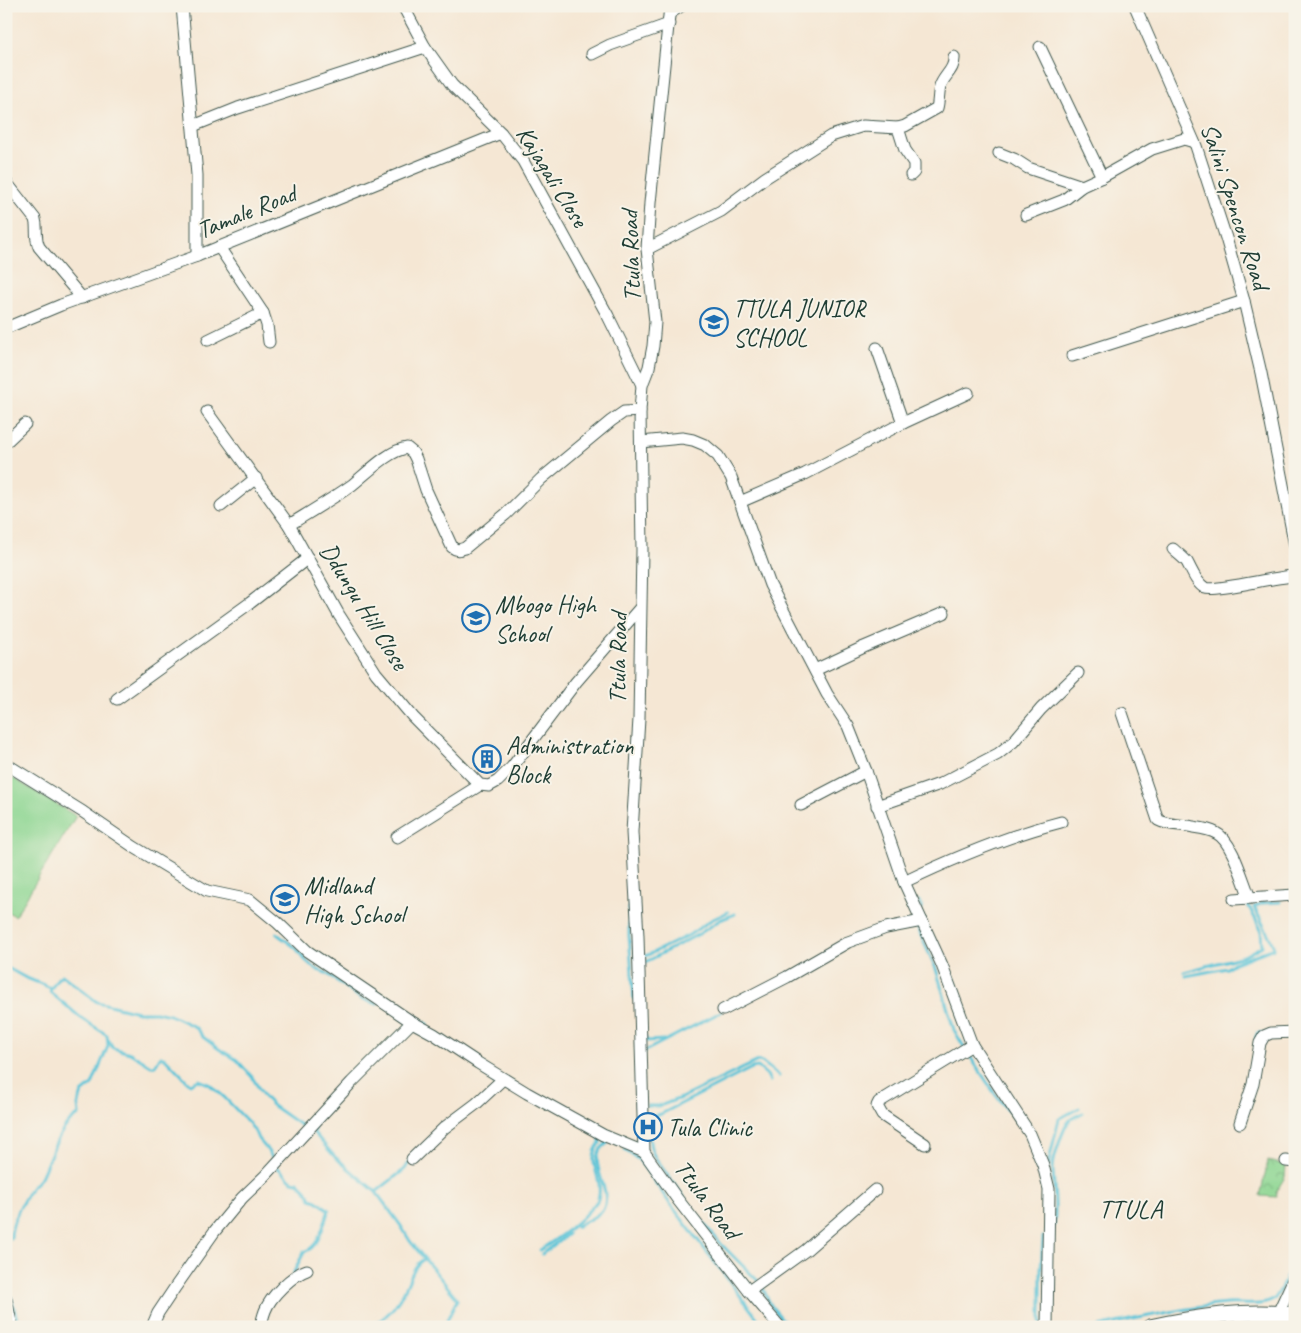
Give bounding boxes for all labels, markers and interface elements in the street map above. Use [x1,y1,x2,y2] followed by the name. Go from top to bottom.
[1193,119,1278,297] street label: Salini Spencon Road
[509,120,597,235] street label: Kajagali Close
[192,176,304,246] street label: Tamale Road
[613,206,649,302] street label: Ttula Road
[733,293,867,354] place label: TTULA JUNIOR SCHOOL
[699,307,729,337] school or university icon: TTULA JUNIOR SCHOOL
[313,537,417,678] street label: Ddungu Hill Close
[495,589,597,650] place label: Mbogo High School
[461,603,491,633] school or university icon: Mbogo High School
[601,609,635,704] street label: Ttula Road
[506,730,634,791] place label: Administration Block
[472,744,502,774] building icon: Administration Block
[304,870,409,931] place label: Midland High School
[270,884,300,914] school or university icon: Midland High School
[633,1112,663,1142] hospital icon: Tula Clinic
[667,1112,753,1144] place label: Tula Clinic
[667,1153,749,1248] street label: Ttula Road
[1099,1193,1164,1226] district label: TTULA

